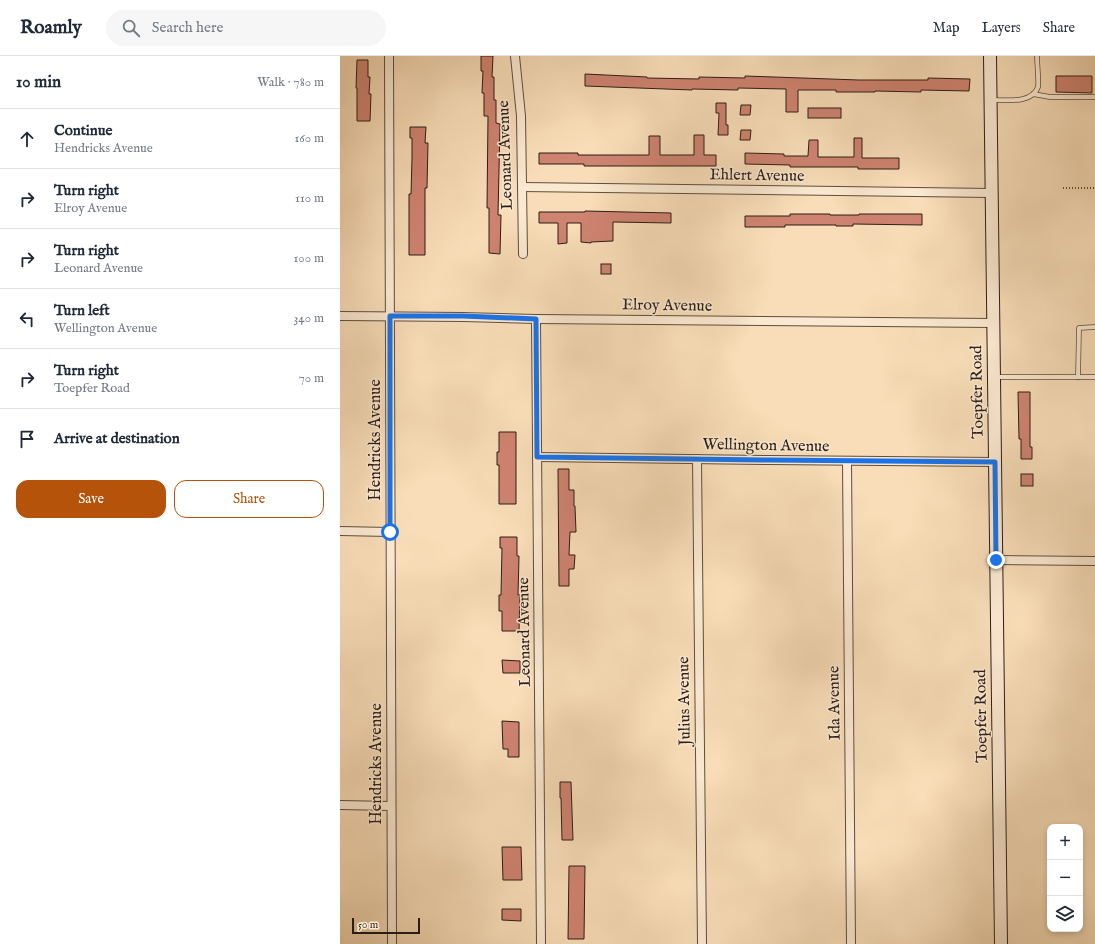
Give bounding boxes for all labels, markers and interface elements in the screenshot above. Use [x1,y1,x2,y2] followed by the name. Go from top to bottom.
[106,10,386,46] search box
[20,16,82,40] text: Roamly
[120,17,142,39] icon: search
[152,18,223,37] text: Search here
[933,19,960,37] text: Map
[982,19,1021,37] text: Layers
[1043,19,1075,37] text: Share
[16,72,61,93] text: 10 min
[257,74,324,91] text: Walk · 780 m
[494,100,518,210] street label: Leonard Avenue
[54,121,112,140] text: Continue
[16,128,38,150] icon: ahead
[294,130,324,147] text: 160 m
[54,140,153,157] text: Hendricks Avenue
[709,165,805,187] street label: Ehlert Avenue
[54,181,119,200] text: Turn right
[16,188,38,210] icon: right
[295,190,324,207] text: 110 m
[54,200,127,217] text: Elroy Avenue
[54,241,119,260] text: Turn right
[16,248,38,270] icon: right
[294,250,324,267] text: 100 m
[54,260,143,277] text: Leonard Avenue
[622,295,712,317] street label: Elroy Avenue
[54,301,110,320] text: Turn left
[16,308,38,330] icon: left
[294,310,324,327] text: 340 m
[54,320,157,337] text: Wellington Avenue
[967,345,989,439] street label: Toepfer Road
[54,361,119,380] text: Turn right
[16,368,38,390] icon: right
[299,370,324,387] text: 70 m
[366,379,386,501] street label: Hendricks Avenue
[54,380,130,397] text: Toepfer Road
[16,428,38,450] icon: arrive
[54,429,180,448] text: Arrive at destination
[702,435,830,457] street label: Wellington Avenue
[16,480,166,518] button: Save
[174,480,324,518] button: Share
[381,523,399,541] route start
[987,551,1005,569] route end
[514,577,536,687] street label: Leonard Avenue
[674,656,696,748] street label: Julius Avenue
[824,666,846,740] street label: Ida Avenue
[971,669,993,763] street label: Toepfer Road
[367,703,387,825] street label: Hendricks Avenue
[1047,824,1083,932] map controls
[1047,824,1083,860] button: +
[1047,860,1083,896] button: −
[1047,896,1083,932] button: layers
[352,916,420,935] scale bar
[358,918,378,932] text: 50 m

